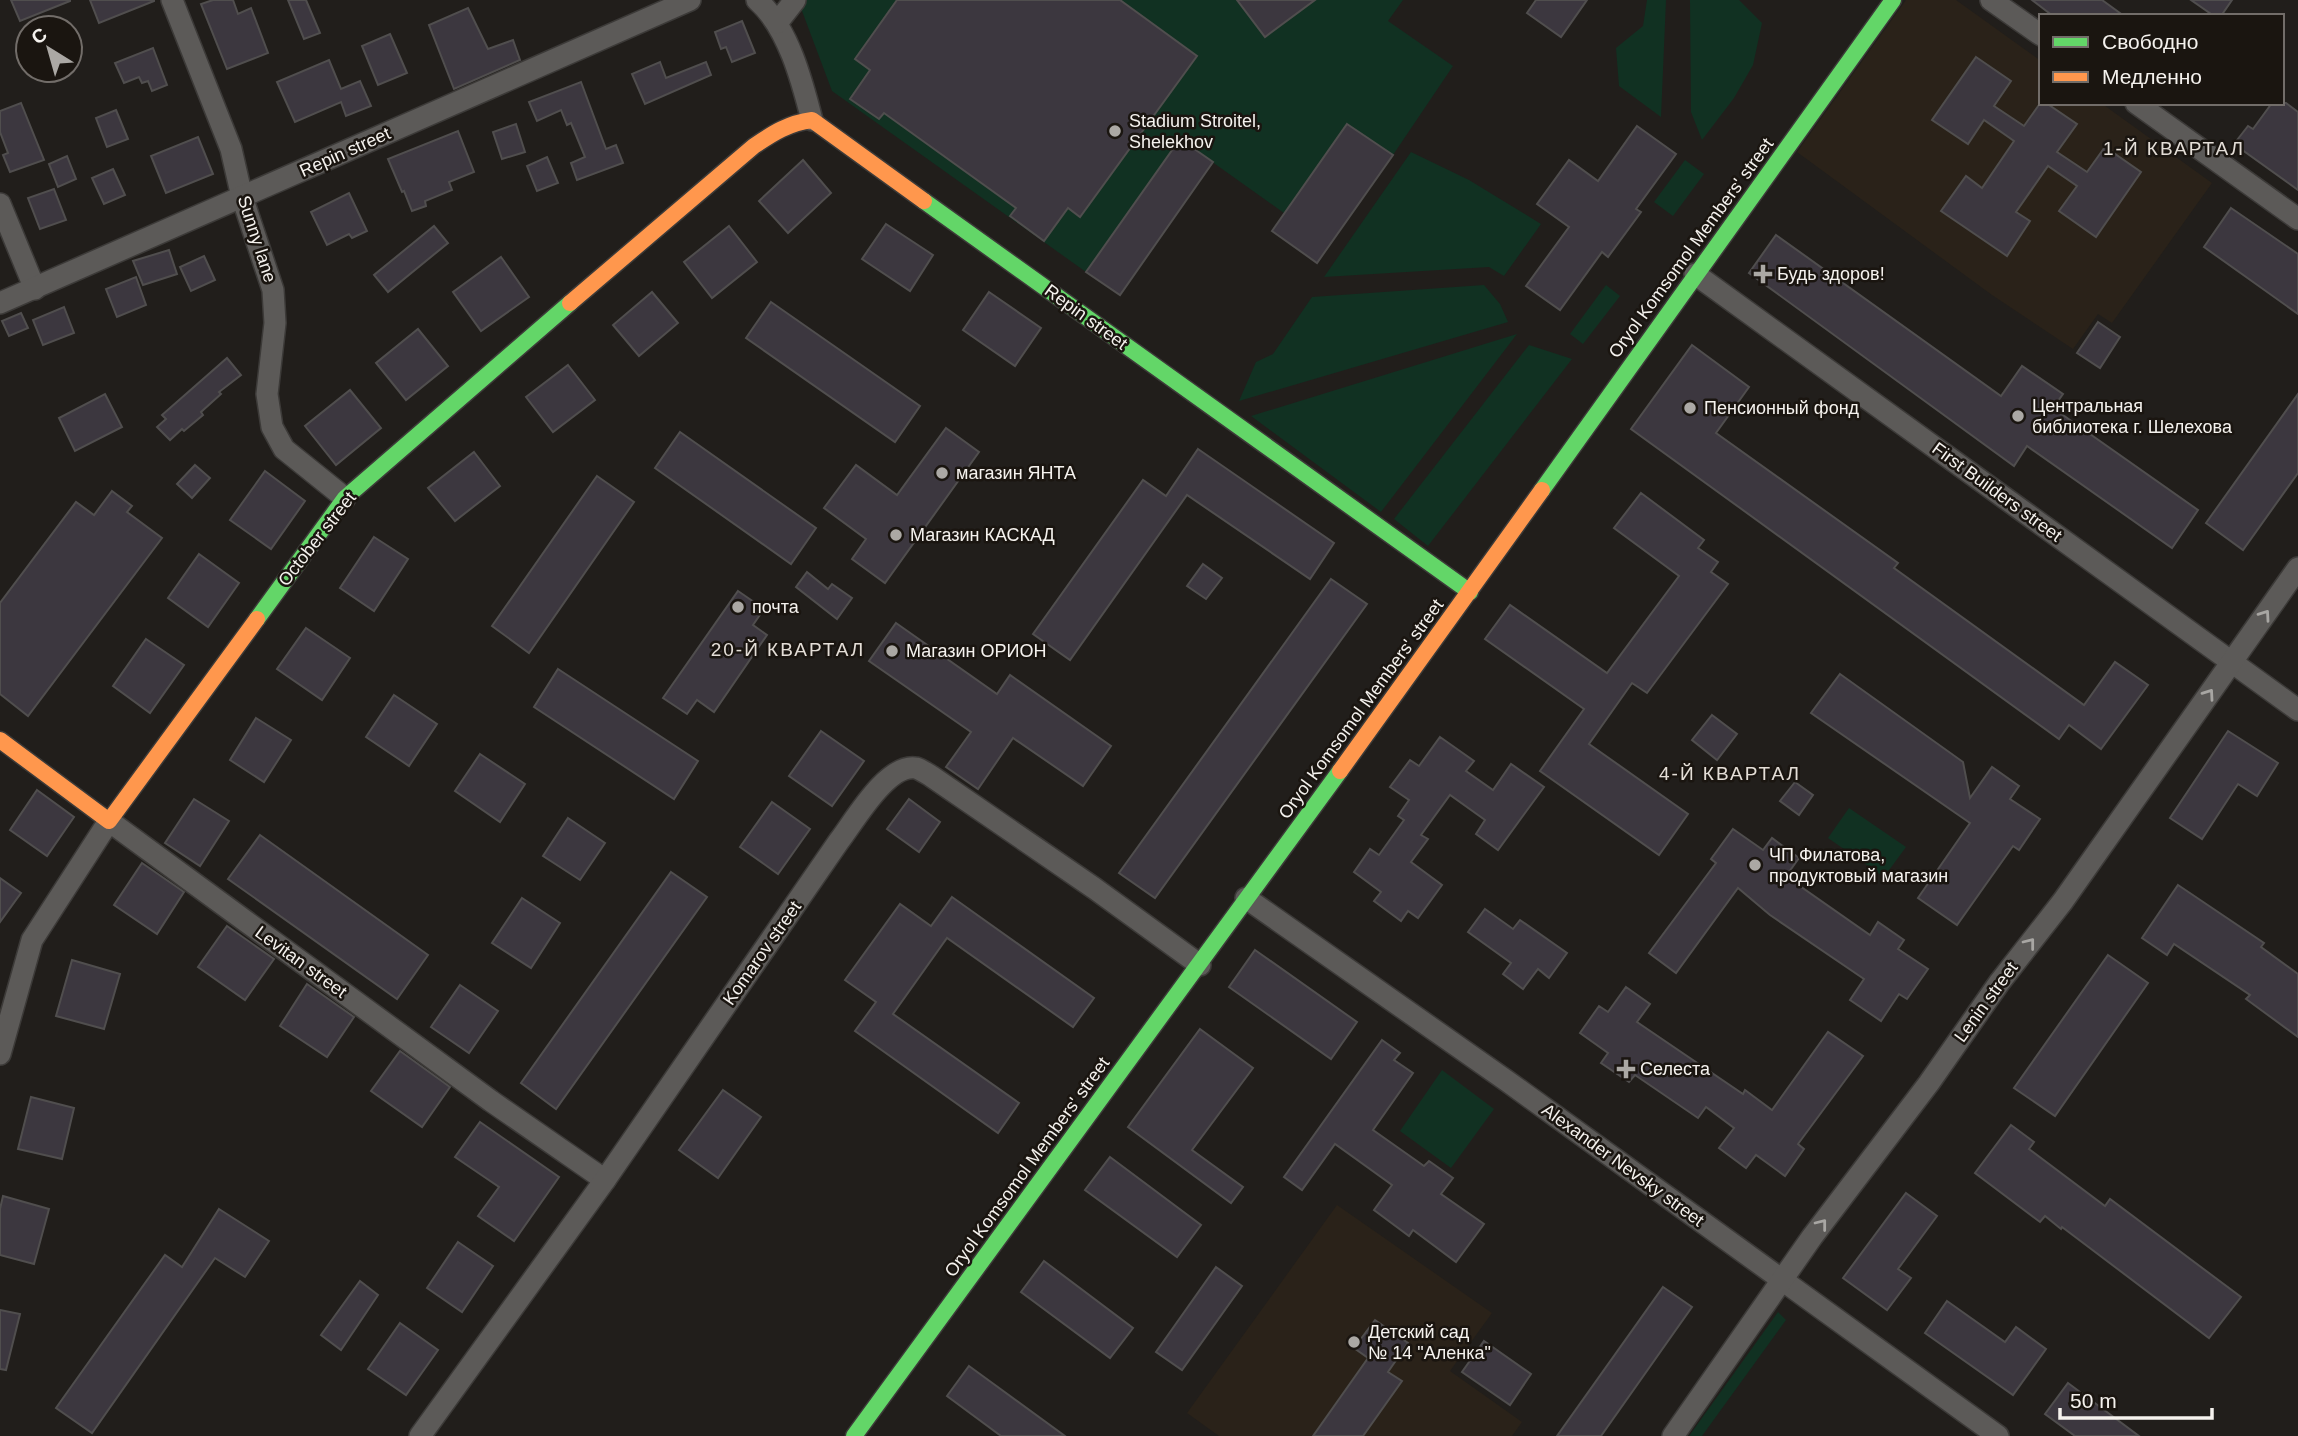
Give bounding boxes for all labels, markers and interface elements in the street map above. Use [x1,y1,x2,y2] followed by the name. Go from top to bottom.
[14,14,84,84] north arrow
[2039,14,2284,105] legend
[27,23,51,48] text: С
[2102,30,2199,53] text: Свободно
[2102,65,2202,88] text: Медленно
[1129,111,1261,152] place label: Stadium Stroitel, Shelekhov
[297,123,393,181] street label: Repin street
[1107,123,1123,139] marker: Stadium Stroitel, Shelekhov
[1605,134,1777,362] street label: Oryol Komsomol Members' street
[2103,138,2245,159] district label: 1-Й КВАРТАЛ
[234,193,280,285] street label: Sunny lane
[1777,264,1885,284] place label: Будь здоров!
[1755,266,1771,282] marker: Будь здоров!
[1041,280,1131,354] street label: Repin street
[2032,396,2233,437] place label: Центральная библиотека г. Шелехова
[1704,398,1860,418] place label: Пенсионный фонд
[1682,400,1698,416] marker: Пенсионный фонд
[2010,408,2026,424] marker: Центральная библиотека г. Шелехова
[1928,438,2066,546] street label: First Builders street
[956,463,1076,483] place label: магазин ЯНТА
[934,465,950,481] marker: магазин ЯНТА
[274,488,360,590] street label: October street
[910,525,1055,545] place label: Магазин КАСКАД
[888,527,904,543] marker: Магазин КАСКАД
[1275,595,1447,823] street label: Oryol Komsomol Members' street
[752,597,800,617] place label: почта
[730,599,746,615] marker: почта
[2257,610,2269,623] one-way arrow
[711,639,865,660] district label: 20-Й КВАРТАЛ
[906,641,1046,661] place label: Магазин ОРИОН
[884,643,900,659] marker: Магазин ОРИОН
[2201,689,2213,702] one-way arrow
[1659,763,1801,784] district label: 4-Й КВАРТАЛ
[1769,845,1948,886] place label: ЧП Филатова, продуктовый магазин
[1747,857,1763,873] marker: ЧП Филатова, продуктовый магазин
[719,897,805,1009] street label: Komarov street
[251,922,351,1002] street label: Levitan street
[2022,938,2035,951] one-way arrow
[1950,958,2022,1046] street label: Lenin street
[941,1053,1113,1281] street label: Oryol Komsomol Members' street
[1640,1059,1711,1079] place label: Селеста
[1618,1061,1634,1077] marker: Селеста
[1538,1100,1708,1230] street label: Alexander Nevsky street
[1813,1219,1826,1232] one-way arrow
[1368,1322,1491,1363] place label: Детский сад № 14 "Аленка"
[1346,1334,1362,1350] marker: Детский сад № 14 "Аленка"
[2060,1376,2212,1420] scale bar
[2070,1389,2117,1412] text: 50 m

